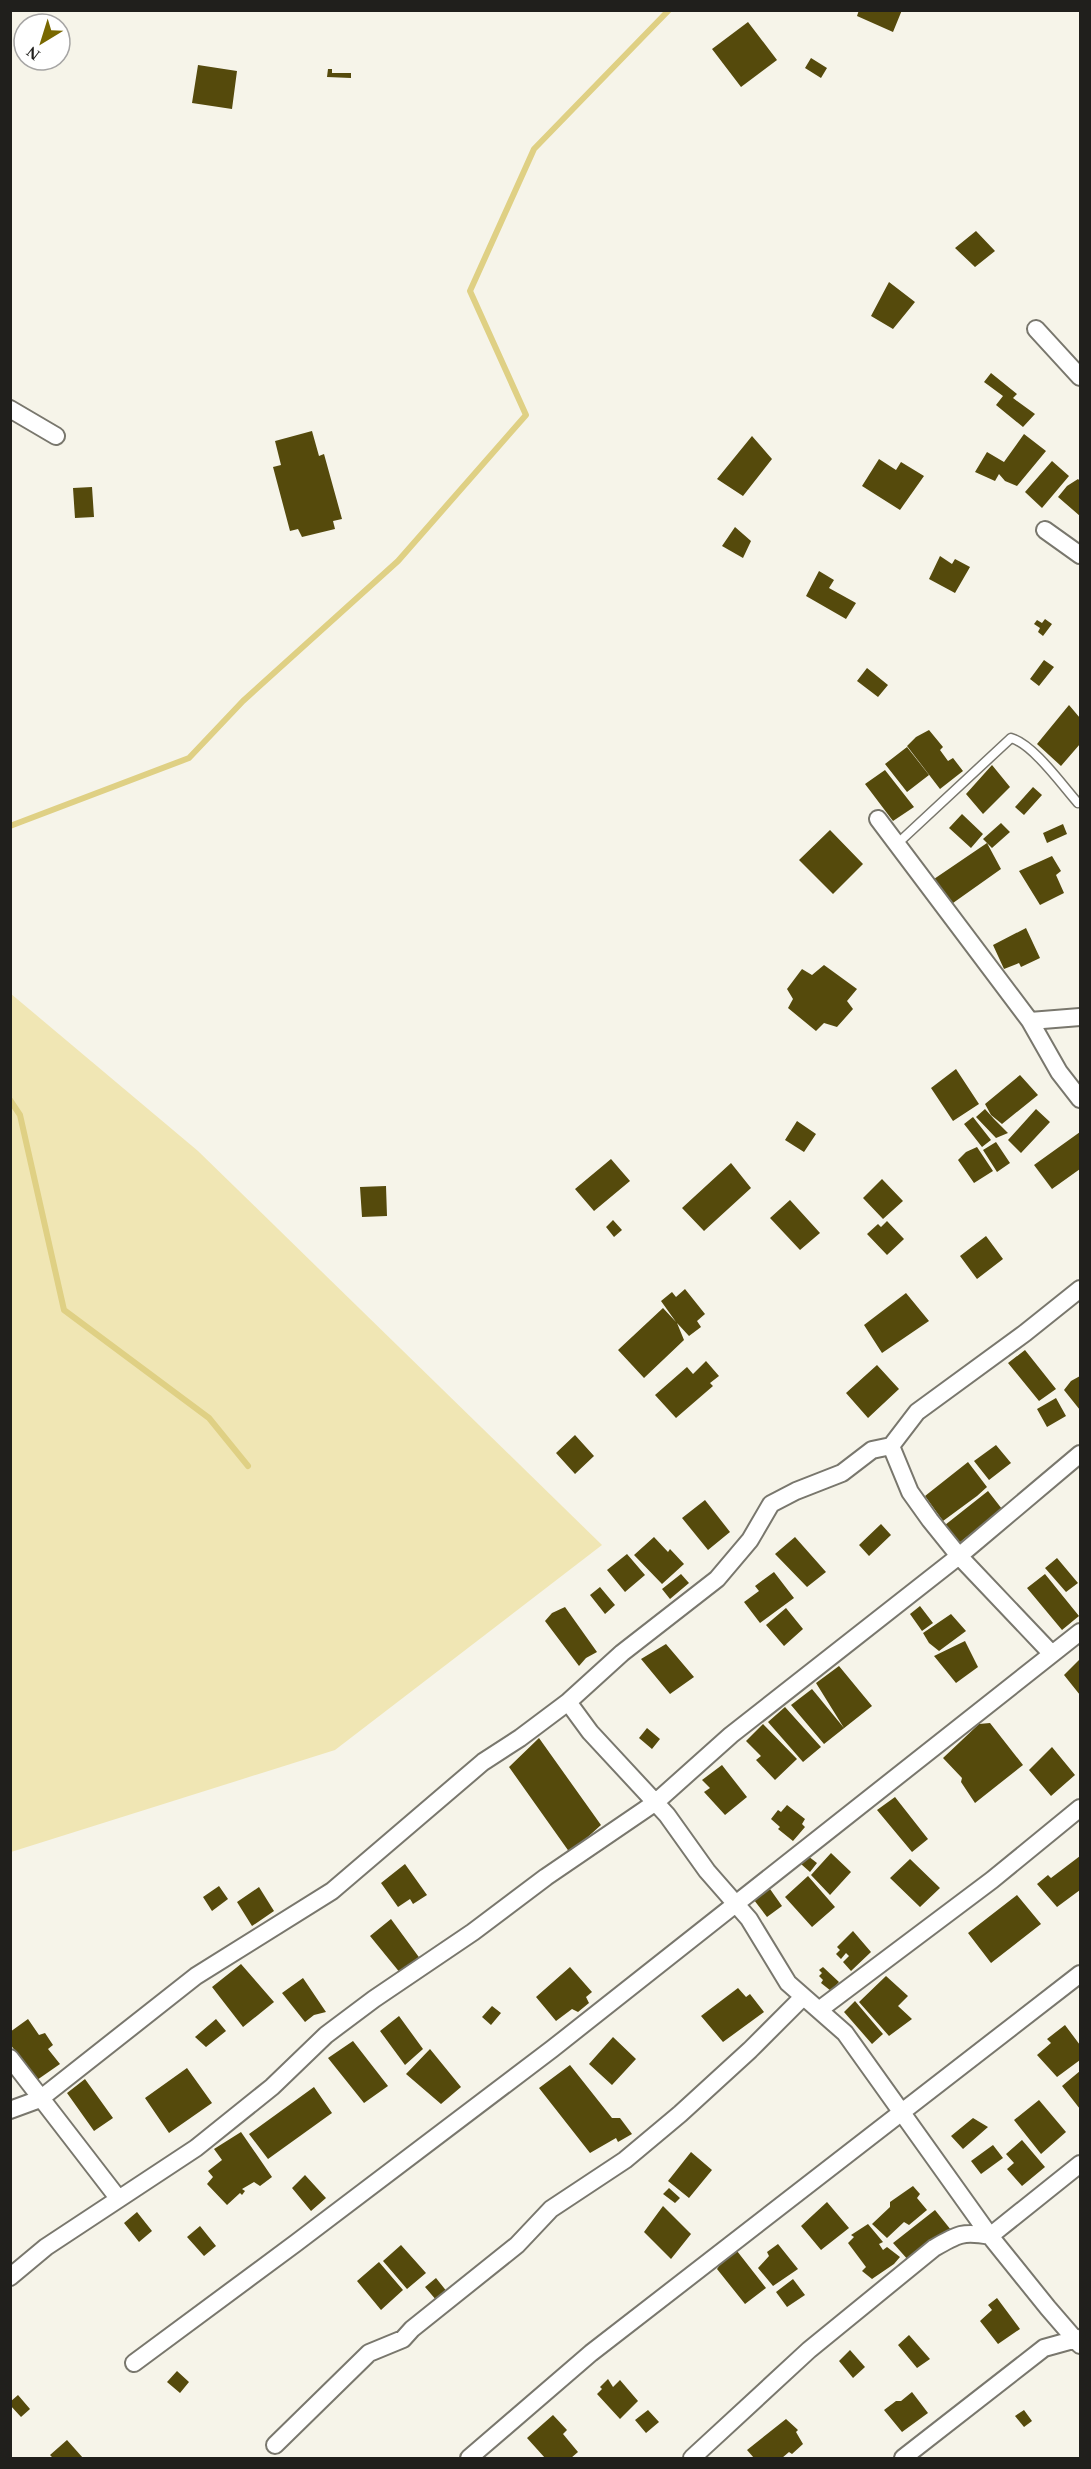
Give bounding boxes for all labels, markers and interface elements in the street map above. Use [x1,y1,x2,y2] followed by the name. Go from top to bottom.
[12,12,72,72] north arrow
[23,43,43,64] text: N

